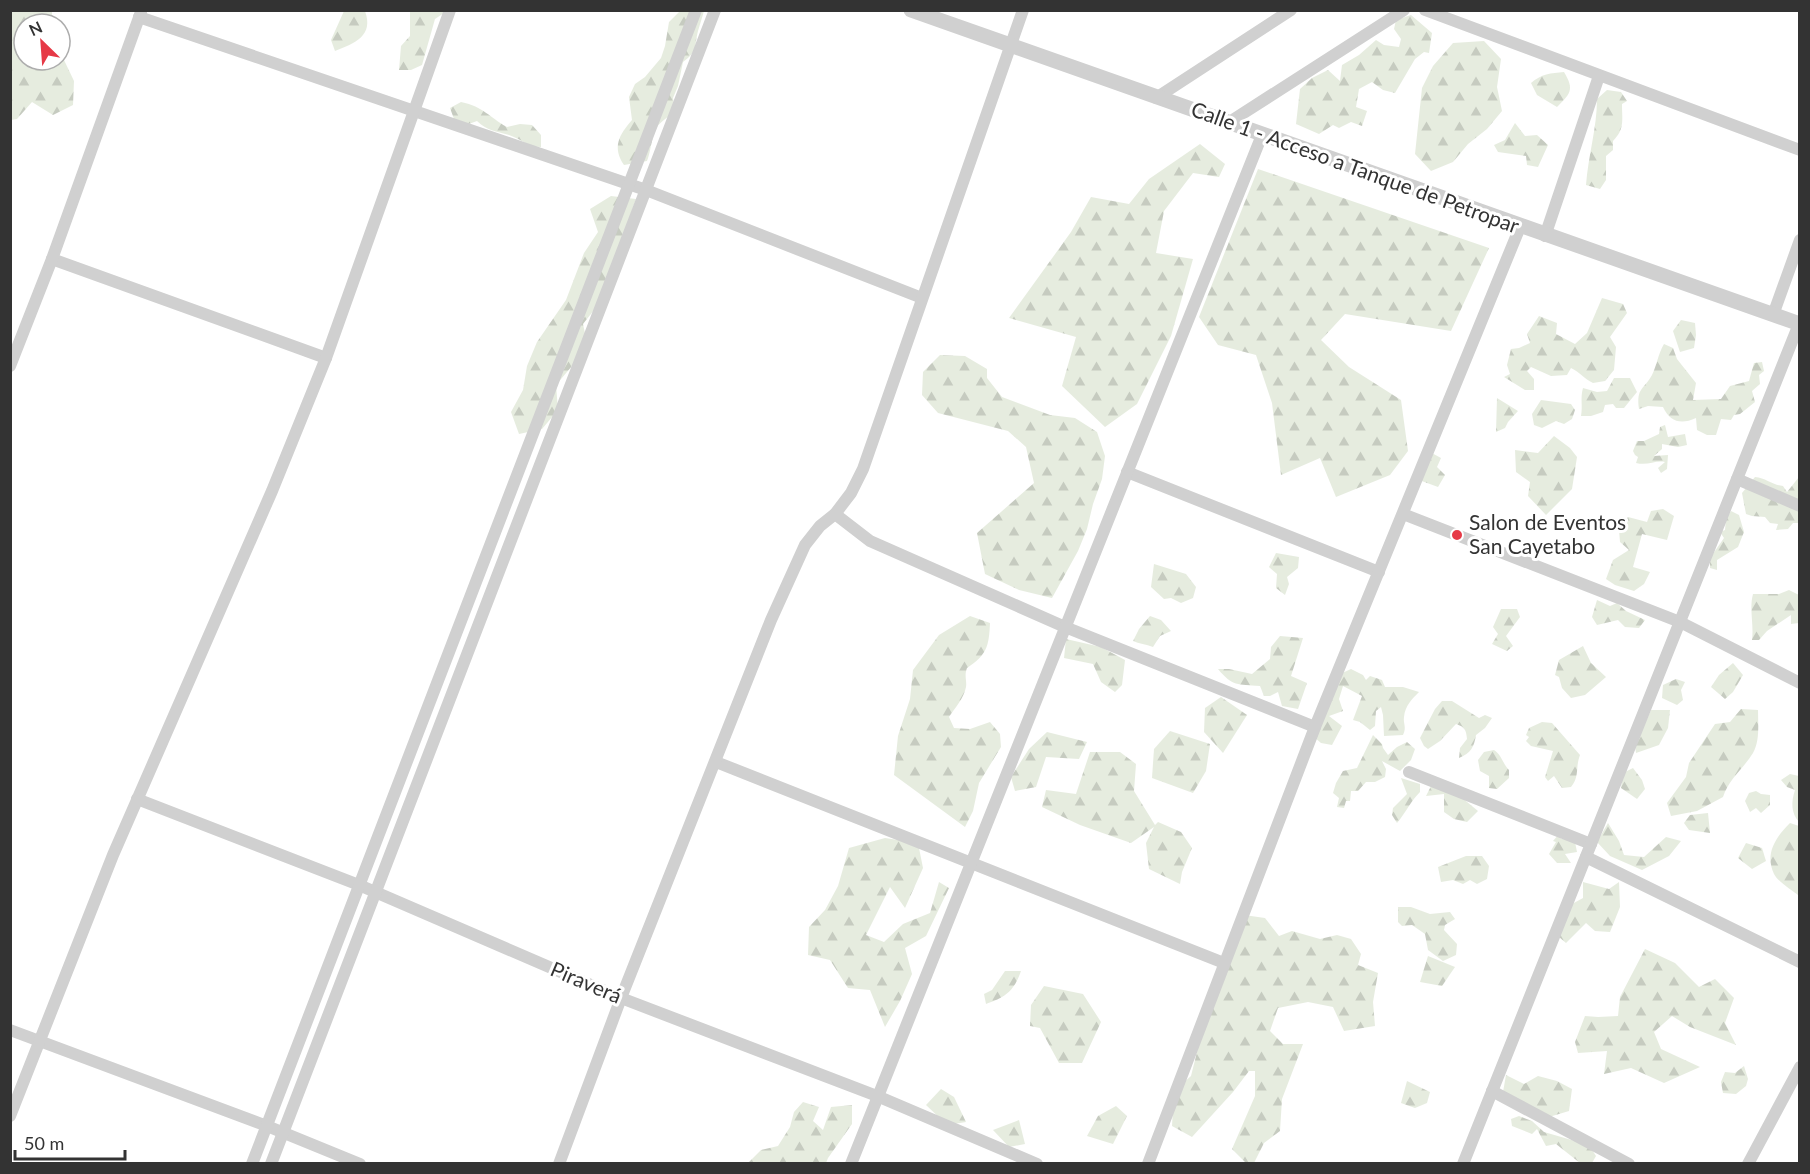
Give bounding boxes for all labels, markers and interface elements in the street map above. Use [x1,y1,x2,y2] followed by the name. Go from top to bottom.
[12,12,72,72] north arrow
[26,17,45,39] text: N
[1188,96,1523,238] street label: Calle 1 - Acceso a Tanque de Petropar
[1469,509,1626,558] place label: Salon de Eventos San Cayetabo
[1450,528,1464,542] marker: Salon de Eventos San Cayetabo
[547,955,626,1008] street label: Piraverá
[15,1123,124,1161] scale bar
[24,1132,64,1154] text: 50 m

